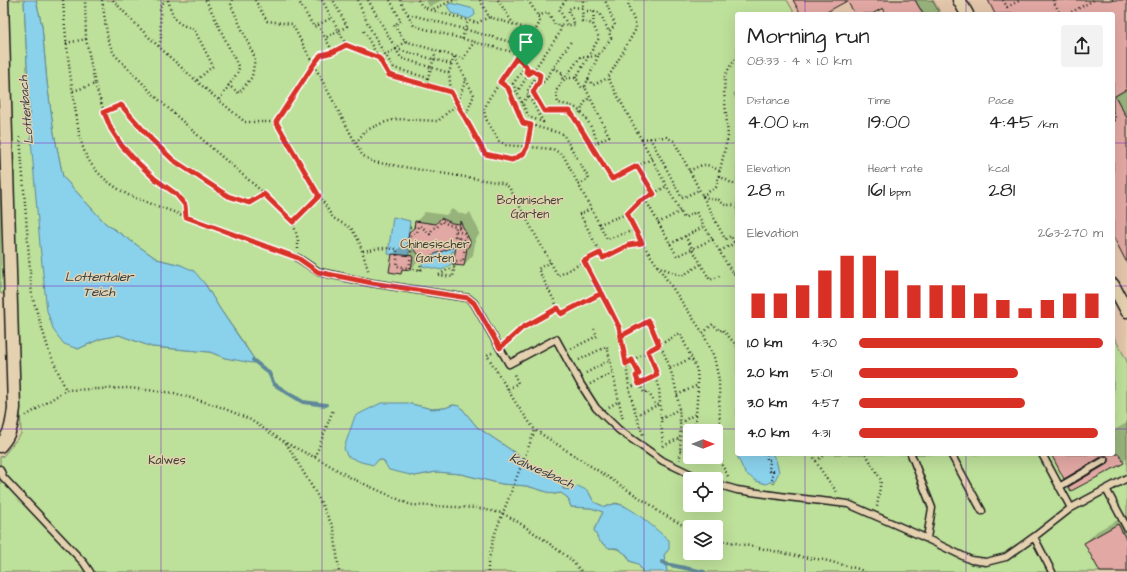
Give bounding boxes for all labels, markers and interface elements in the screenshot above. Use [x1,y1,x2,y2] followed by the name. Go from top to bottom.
[747,21,870,52] text: Morning run
[509,25,543,66] pin
[1061,25,1103,67] button: share
[515,31,537,53] icon: arrive
[747,52,852,70] text: 08:33 · 4 × 1.0 km
[14,74,38,145] water label: Lottenbach
[747,93,790,108] text: Distance
[868,93,891,108] text: Time
[988,93,1014,108] text: Pace
[747,108,789,136] text: 4.00
[868,108,910,136] text: 19:00
[988,108,1033,136] text: 4:45
[789,117,808,132] text: km
[1033,117,1058,132] text: /km
[747,161,790,176] text: Elevation
[868,161,923,176] text: Heart rate
[988,161,1009,176] text: kcal
[747,176,771,204] text: 28
[868,176,885,204] text: 161
[988,176,1015,204] text: 281
[771,185,784,200] text: m
[885,185,911,200] text: bpm
[497,192,564,223] park label: Botanischer Garten
[747,224,798,242] text: Elevation
[1038,224,1103,242] text: 263–270 m
[400,236,470,267] park label: Chinesischer Garten
[65,268,135,301] water label: Lottentaler Teich
[747,334,782,352] text: 1.0 km
[811,334,837,352] text: 4:30
[747,364,788,382] text: 2.0 km
[811,364,832,382] text: 5:01
[747,394,787,412] text: 3.0 km
[811,394,839,412] text: 4:57
[683,424,723,464] north arrow
[683,424,723,560] map controls
[747,424,789,442] text: 4.0 km
[811,424,830,442] text: 4:31
[507,449,578,494] water label: Kalwesbach
[148,452,186,469] park label: Kalwes
[683,472,723,512] button: locate
[683,520,723,560] button: layers

